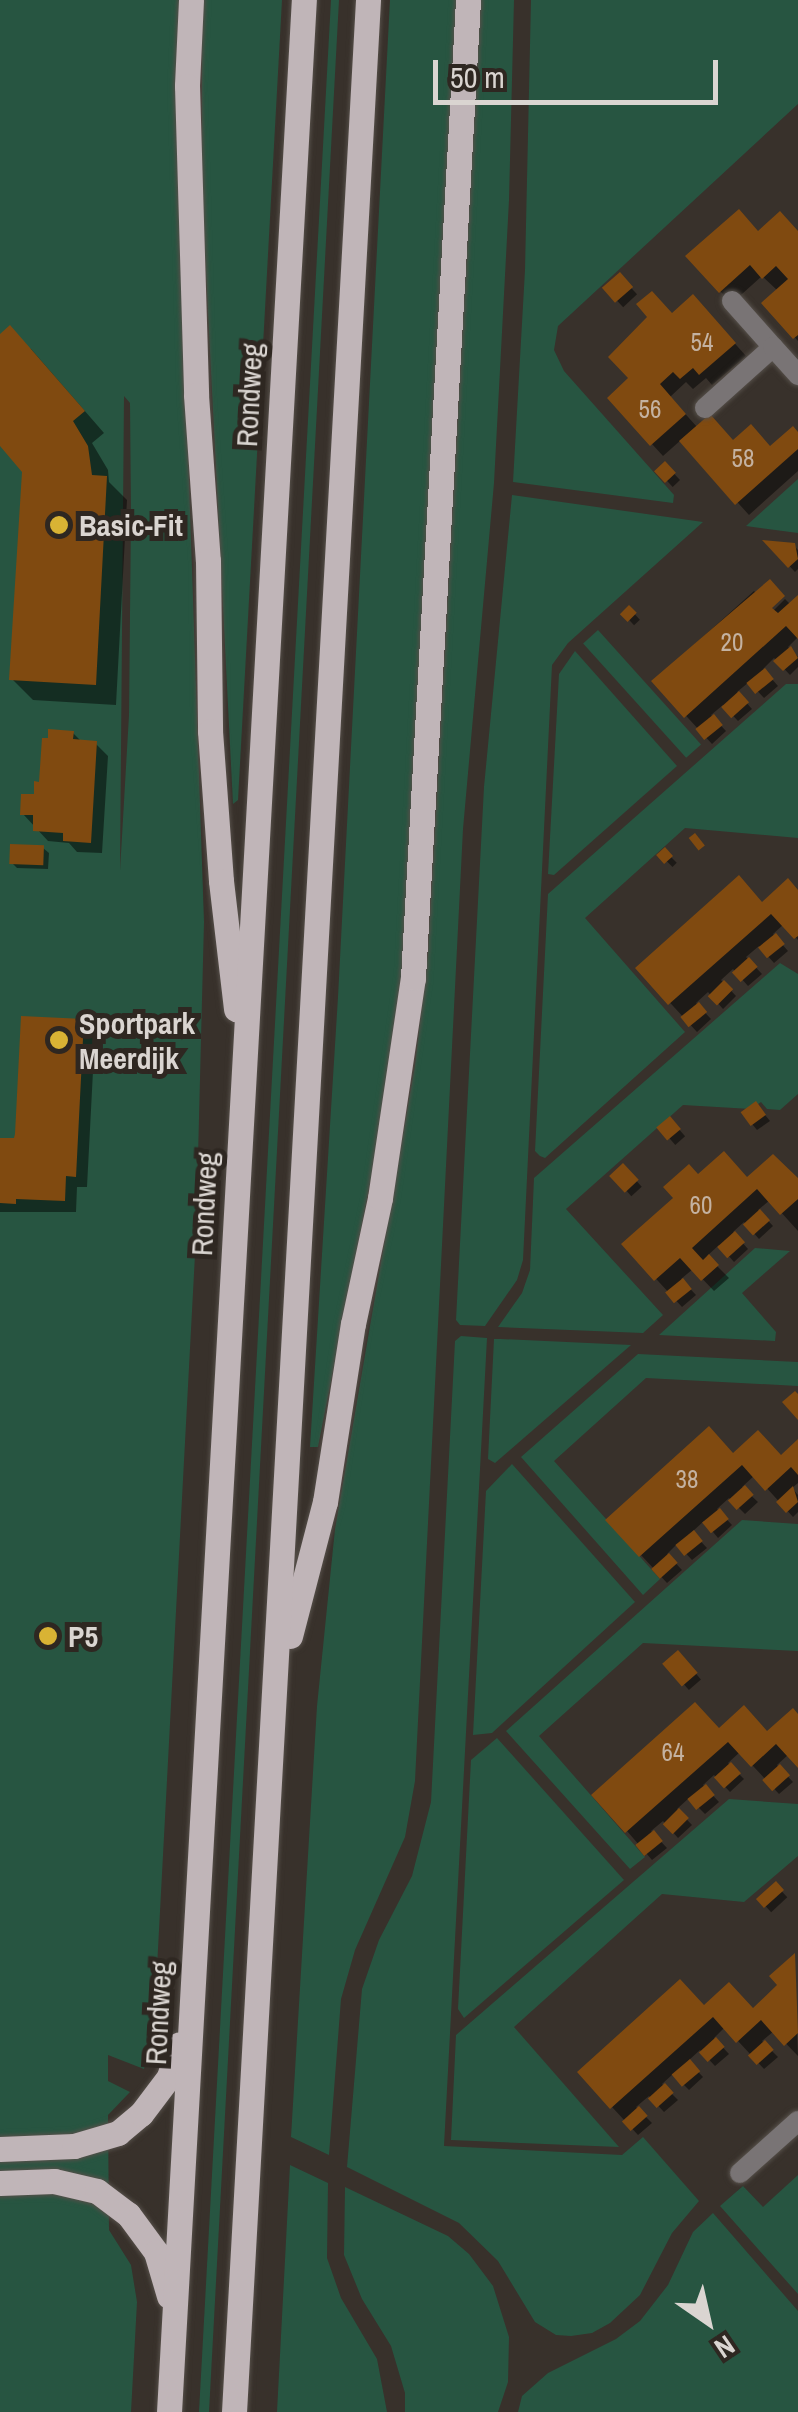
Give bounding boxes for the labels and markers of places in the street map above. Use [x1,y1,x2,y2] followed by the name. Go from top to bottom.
[79,507,183,543] place label: Basic-Fit
[48,514,70,536] marker: Basic-Fit
[79,1005,195,1076] place label: Sportpark Meerdijk
[48,1029,70,1051] marker: Sportpark Meerdijk
[68,1618,98,1654] place label: P5
[37,1625,59,1647] marker: P5

